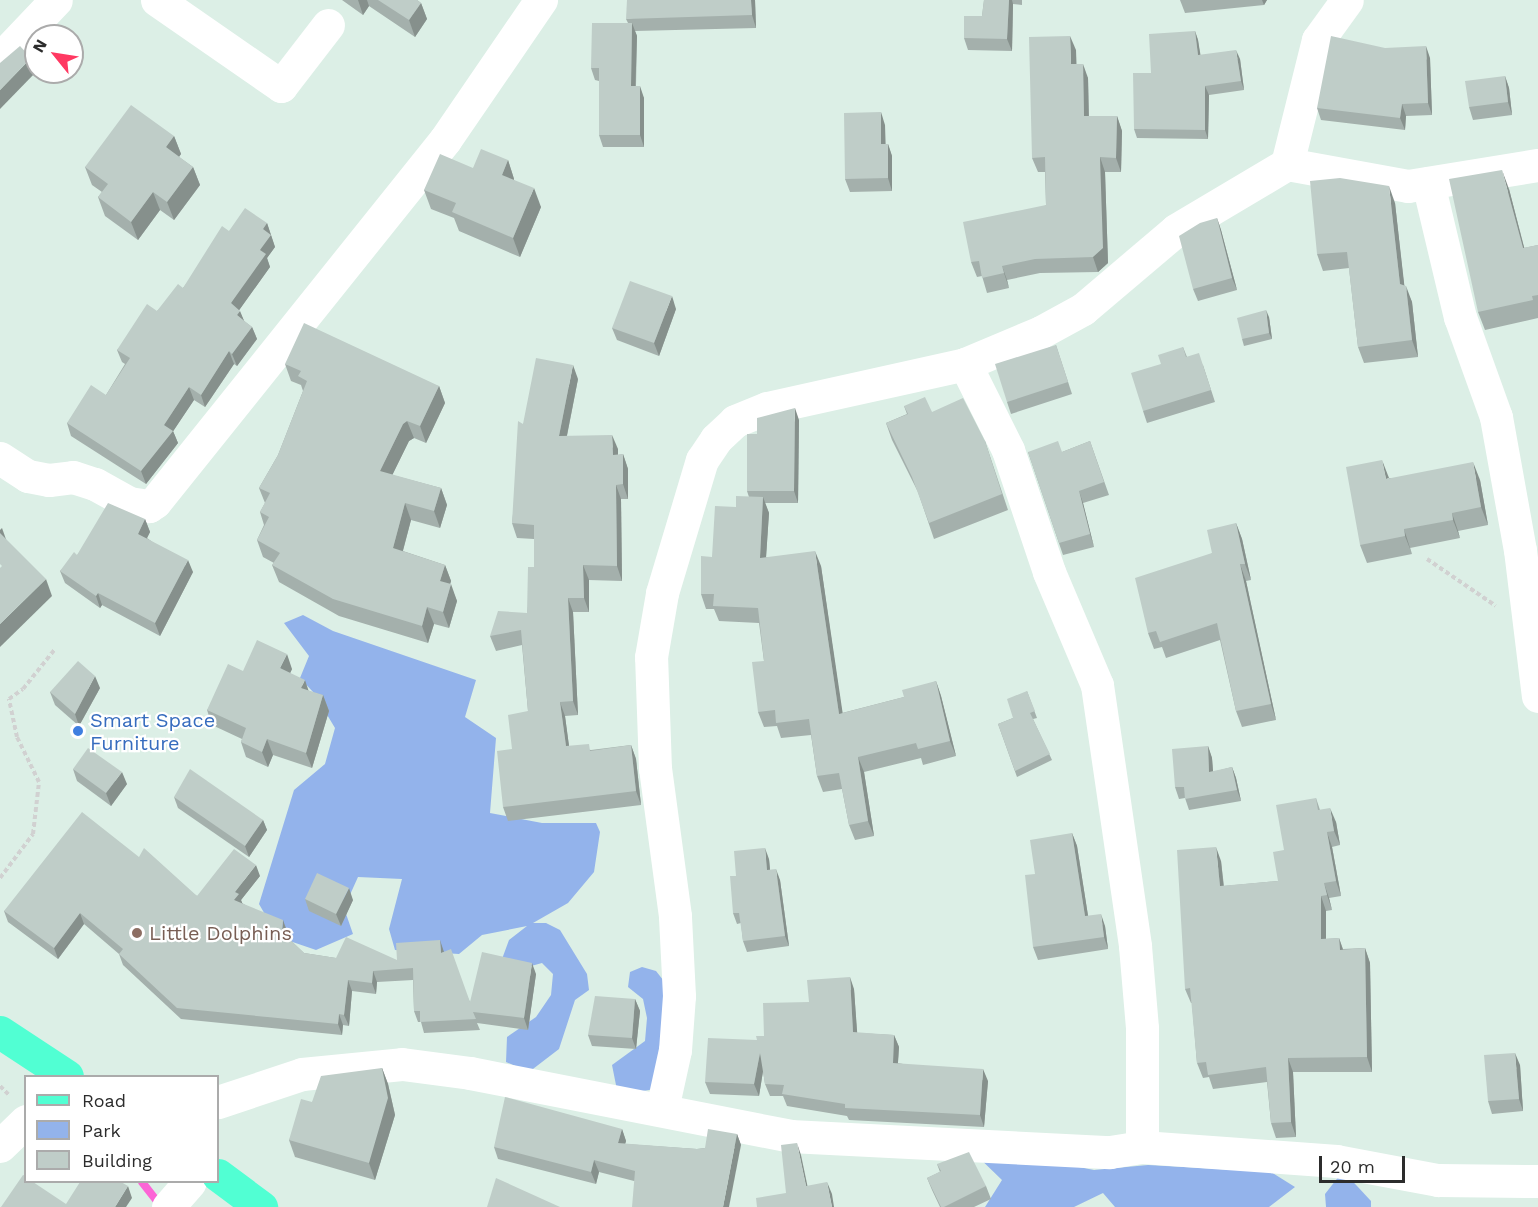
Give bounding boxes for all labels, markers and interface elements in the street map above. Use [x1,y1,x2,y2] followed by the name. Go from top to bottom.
[24,24,84,84] north arrow
[29,36,51,56] text: N
[90,708,215,755] place label: Smart Space Furniture
[71,724,85,738] marker: Smart Space Furniture
[149,921,292,945] place label: Little Dolphins
[130,926,144,940] marker: Little Dolphins
[24,1075,219,1183] legend
[82,1090,126,1111] text: Road
[82,1120,121,1141] text: Park
[1322,1144,1408,1182] scale bar
[82,1150,152,1171] text: Building
[1330,1156,1375,1177] text: 20 m

